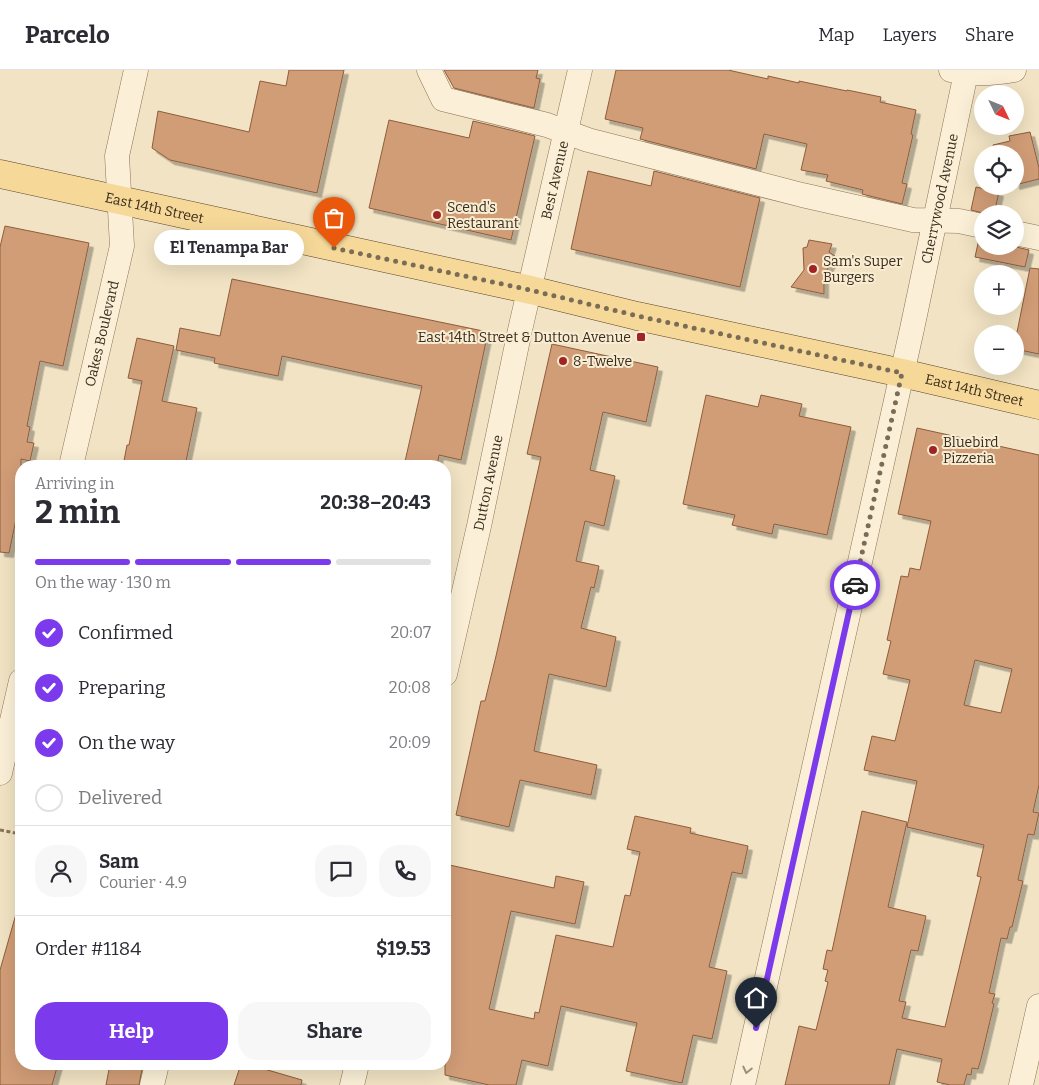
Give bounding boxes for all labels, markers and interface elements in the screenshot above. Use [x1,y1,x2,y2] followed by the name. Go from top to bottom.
[25,21,110,49] text: Parcelo
[818,24,854,46] text: Map
[882,24,937,46] text: Layers
[965,24,1014,46] text: Share
[974,85,1024,135] north arrow
[974,85,1024,375] map controls
[918,132,962,265] street label: Cherrywood Avenue
[537,139,572,221] street label: Best Avenue
[974,145,1024,195] button: locate
[103,189,205,227] street label: East 14th Street
[313,197,355,248] pin
[447,199,519,232] place label: Scend's Restaurant
[320,204,348,232] icon: bag
[974,205,1024,255] button: layers
[431,209,443,221] marker: Scend's Restaurant
[154,230,304,266] callout: El Tenampa Bar
[170,238,288,257] text: El Tenampa Bar
[823,253,902,286] place label: Sam's Super Burgers
[807,263,819,275] marker: Sam's Super Burgers
[974,265,1024,315] button: +
[81,279,122,388] street label: Oakes Boulevard
[974,325,1024,375] button: −
[418,329,631,346] place label: East 14th Street & Dutton Avenue
[635,331,647,343] marker: East 14th Street & Dutton Avenue
[573,353,632,370] place label: 8-Twelve
[557,355,569,367] marker: 8-Twelve
[923,370,1025,410] street label: East 14th Street
[470,433,506,532] street label: Dutton Avenue
[943,434,999,467] place label: Bluebird Pizzeria
[927,444,939,456] marker: Bluebird Pizzeria
[35,474,114,493] text: Arriving in
[320,491,431,514] text: 20:38–20:43
[35,493,120,531] text: 2 min
[830,560,880,610] courier
[841,571,869,599] icon: car
[35,573,171,592] text: On the way · 130 m
[35,619,63,647] icon: check
[78,621,173,644] text: Confirmed
[390,623,431,642] text: 20:07
[35,674,63,702] icon: check
[78,676,166,699] text: Preparing
[389,678,431,697] text: 20:08
[35,729,63,757] icon: check
[78,731,175,754] text: On the way
[389,733,431,752] text: 20:09
[78,786,162,809] text: Delivered
[35,845,87,897] button: person
[315,845,367,897] button: chat
[379,845,431,897] button: phone
[99,850,139,873] text: Sam
[99,873,187,892] text: Courier · 4.9
[35,937,141,960] text: Order #1184
[376,937,431,960] text: $19.53
[735,977,777,1028] pin
[742,984,770,1012] icon: home
[35,1002,228,1060] button: Help
[238,1002,431,1060] button: Share
[742,1065,752,1074] one-way arrow

